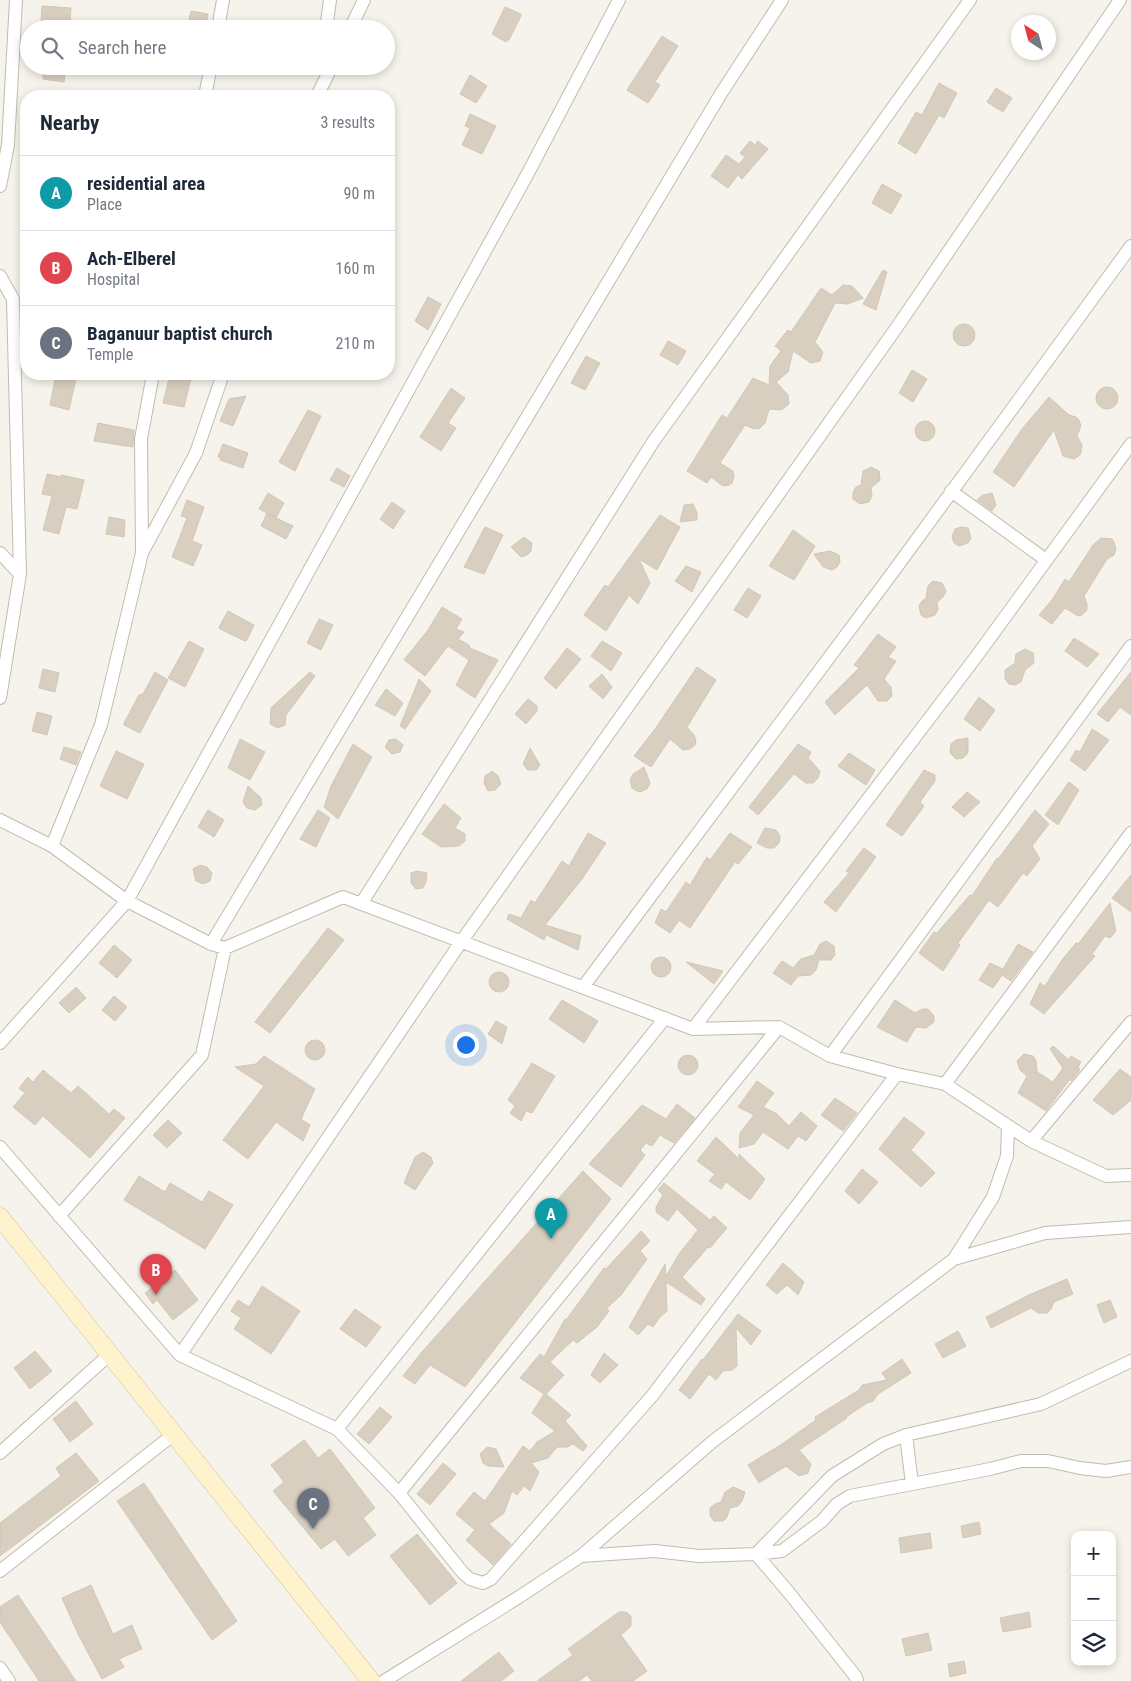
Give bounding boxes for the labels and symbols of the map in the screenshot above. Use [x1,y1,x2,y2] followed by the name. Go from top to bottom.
[1011,15,1056,60] north arrow
[453,1032,479,1058] your location
[535,1198,567,1239] pin: A
[140,1254,172,1295] pin: B
[297,1488,329,1529] pin: C

